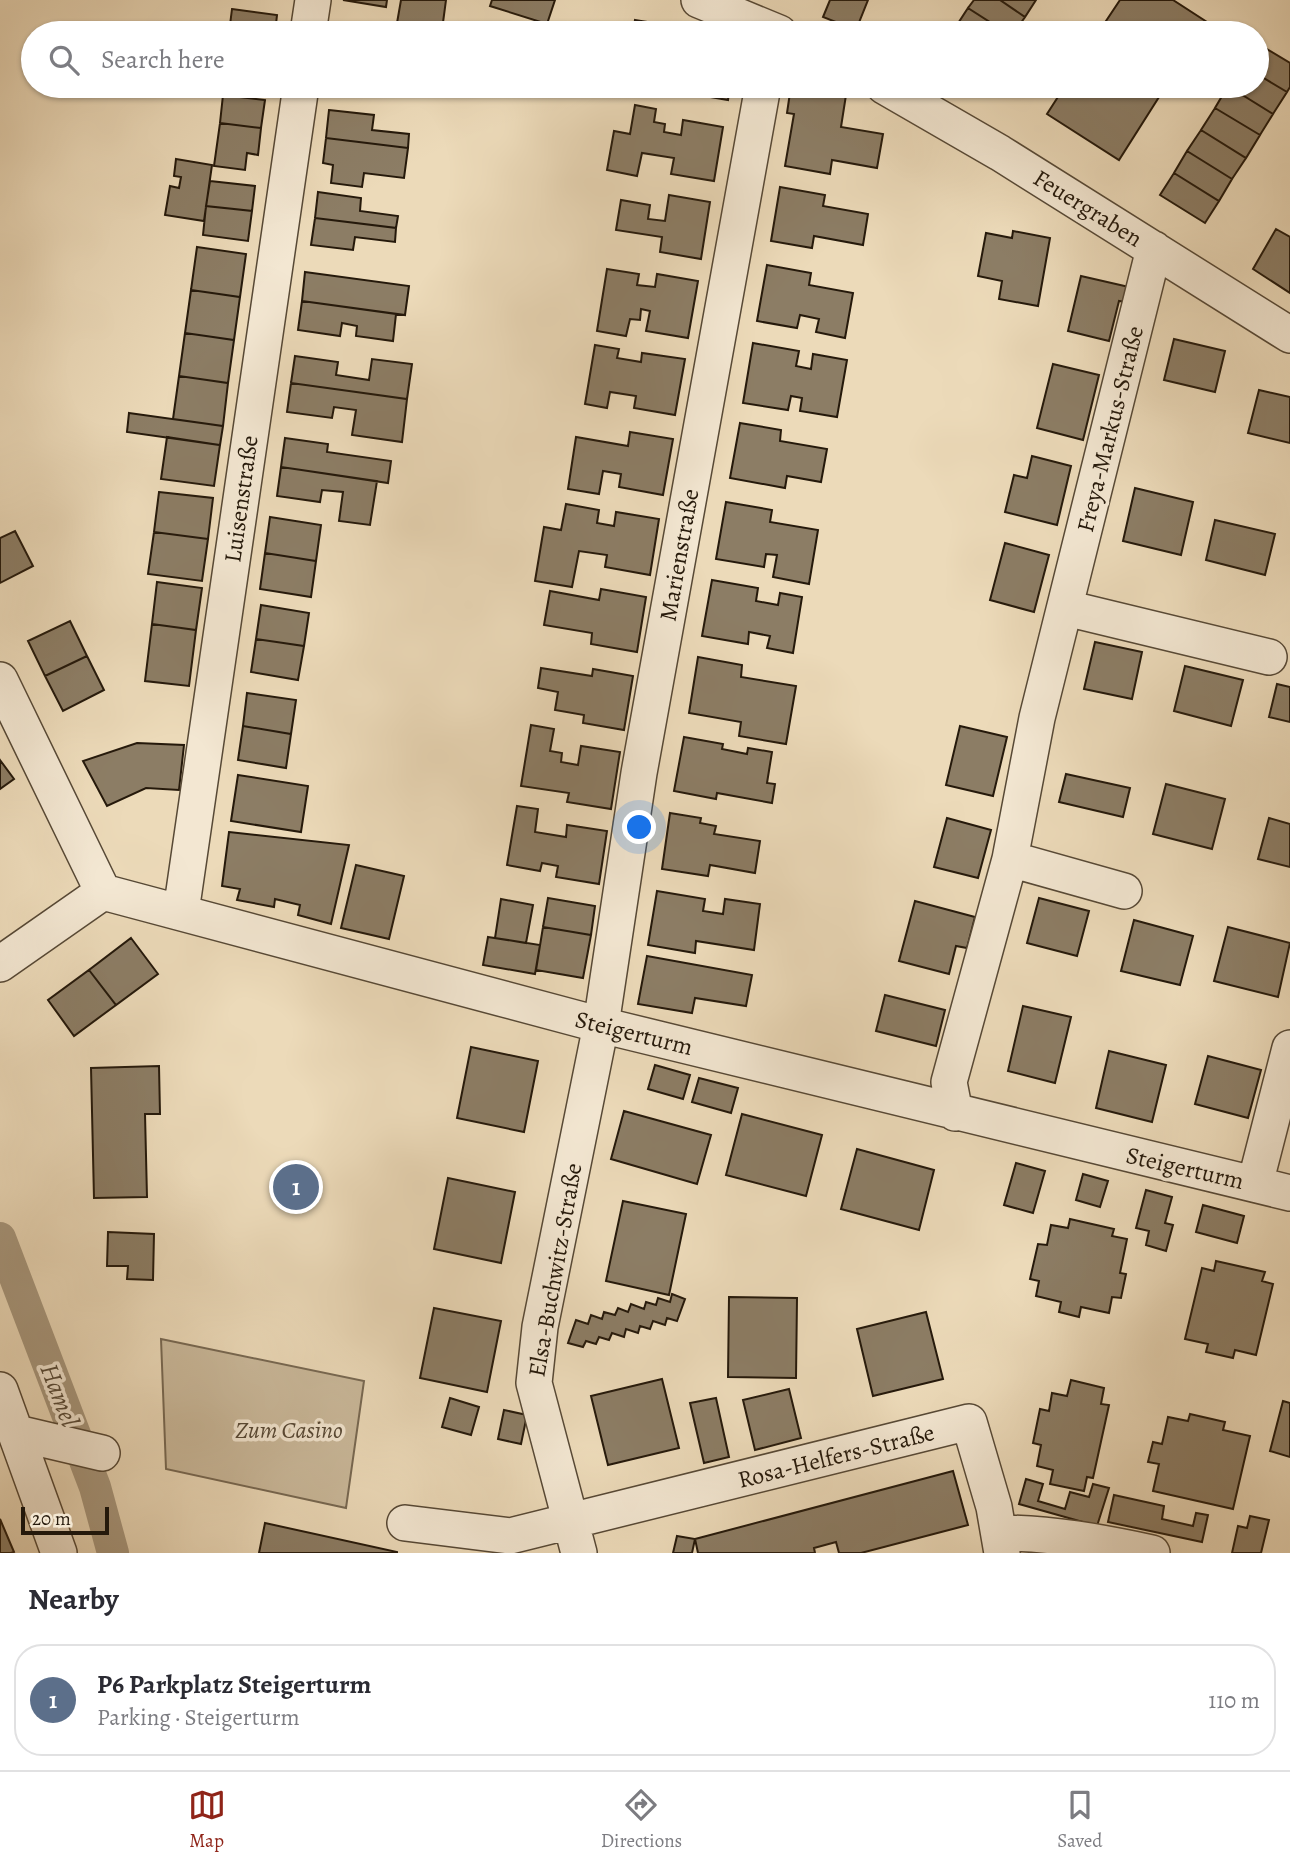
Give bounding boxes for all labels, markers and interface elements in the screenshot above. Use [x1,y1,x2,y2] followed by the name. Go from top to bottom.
[21,21,1269,98] search box
[45,41,83,79] icon: search
[101,42,225,77] text: Search here
[1027,162,1149,254] street label: Feuergraben
[1069,323,1151,535] street label: Freya-Markus-Straße
[216,433,266,565] street label: Luisenstraße
[652,486,706,624] street label: Marienstraße
[622,810,656,844] your location
[572,1003,696,1063] street label: Steigerturm
[1123,1139,1247,1197] street label: Steigerturm
[273,1161,319,1213] pin: 1
[520,1161,590,1379] street label: Elsa-Buchwitz-Straße
[32,1358,88,1432] water label: Hamel
[235,1414,343,1446] park label: Zum Casino
[734,1416,938,1496] street label: Rosa-Helfers-Straße
[21,1504,108,1536] scale bar
[32,1506,71,1532] text: 20 m
[28,1579,119,1619] text: Nearby
[97,1667,371,1702] text: P6 Parkplatz Steigerturm
[49,1685,57,1716] text: 1
[1208,1685,1260,1716] text: 110 m
[97,1702,300,1733] text: Parking · Steigerturm
[188,1786,226,1854] tab: Map
[601,1786,682,1854] tab: Directions
[1057,1786,1102,1854] tab: Saved

